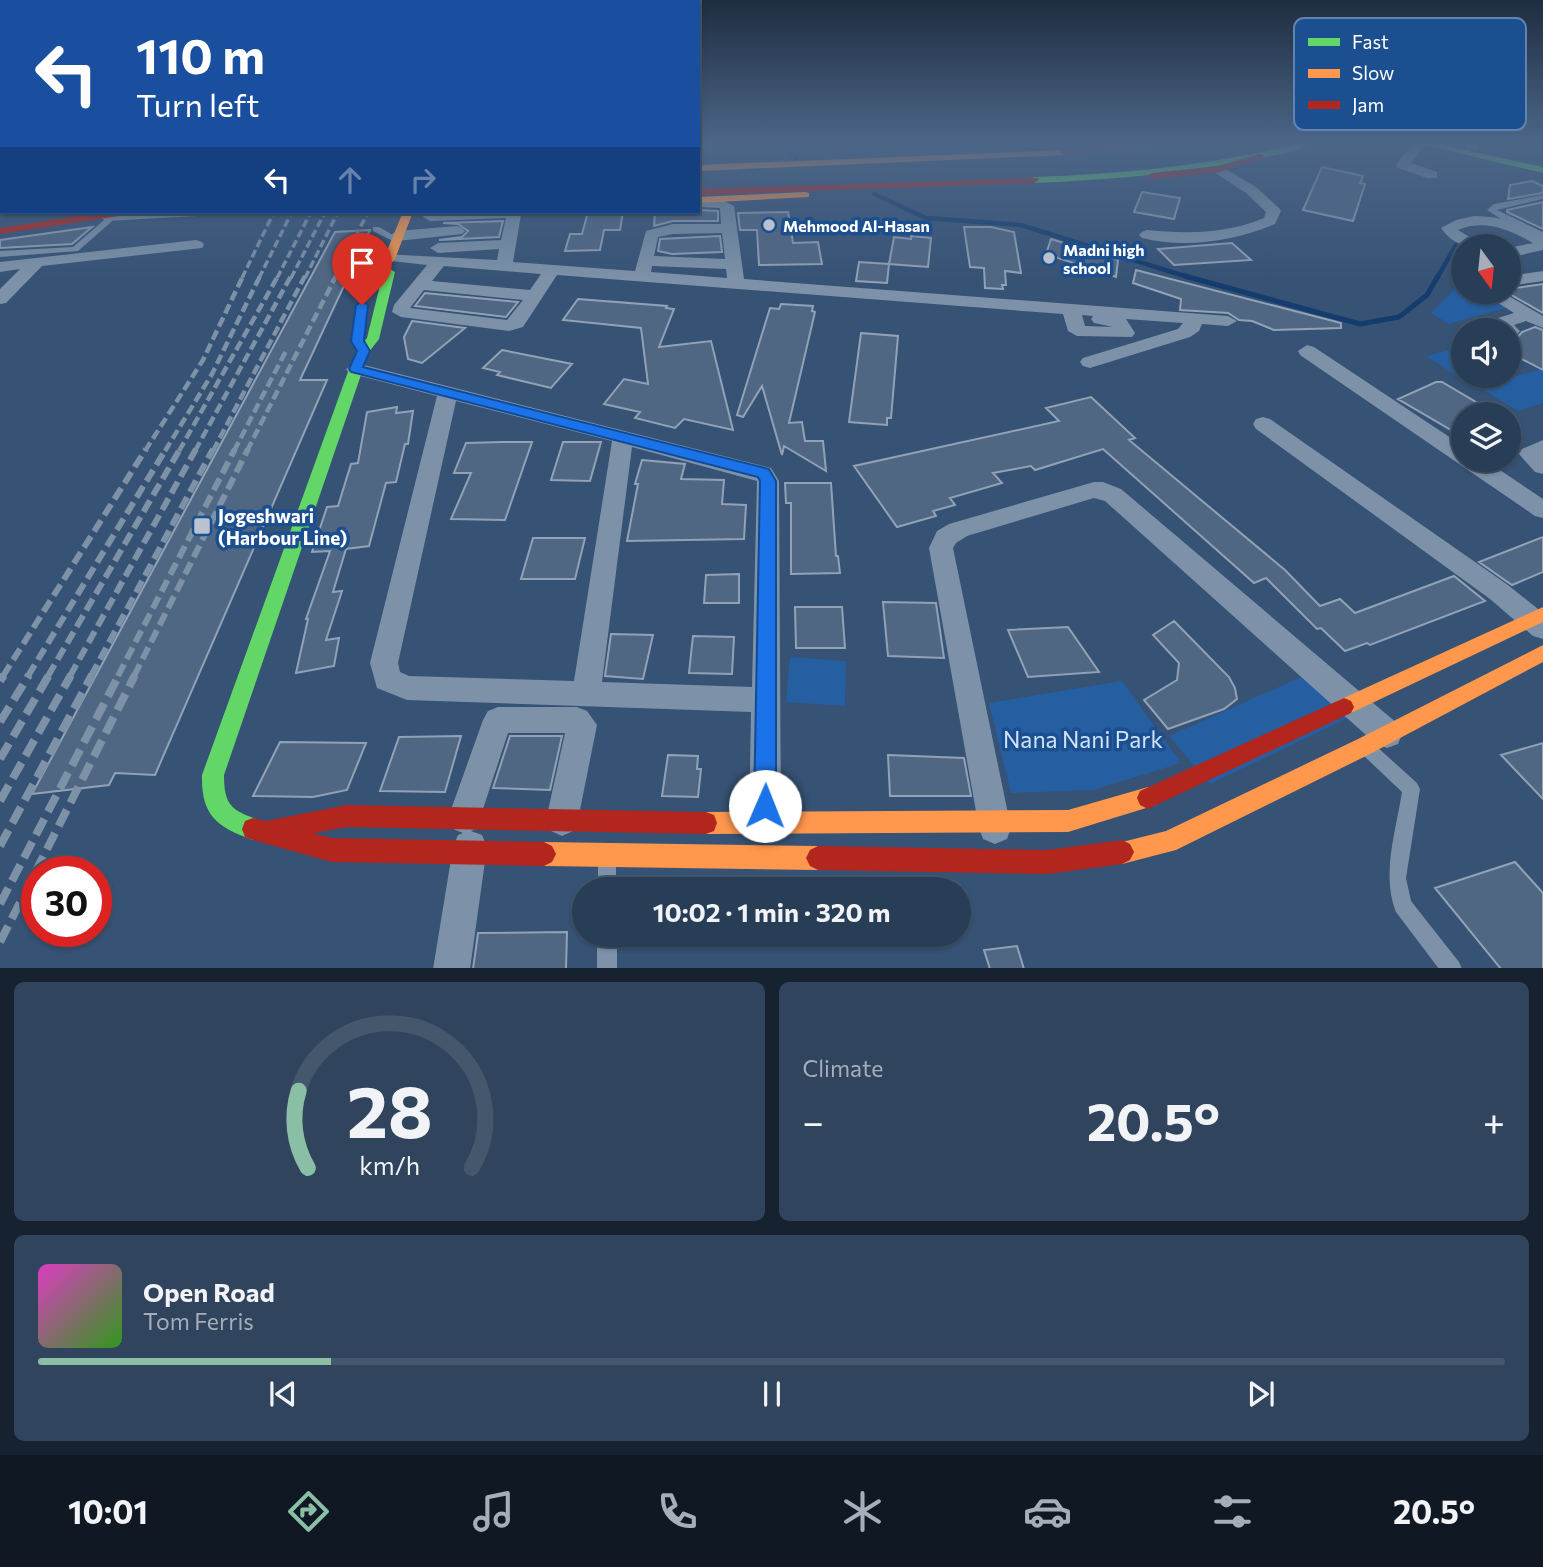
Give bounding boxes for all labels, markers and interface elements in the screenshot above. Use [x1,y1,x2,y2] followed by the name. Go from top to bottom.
[1294,18,1526,130] legend
[136,24,265,84] text: 110 m
[21,28,112,119] icon: left
[1352,30,1389,53] text: Fast
[1352,61,1394,84] text: Slow
[136,84,260,124] text: Turn left
[1352,93,1384,116] text: Jam
[258,161,296,199] icon: left
[331,161,369,199] icon: ahead
[404,161,442,199] icon: right
[783,216,930,235] place label: Mehmood Al-Hasan
[761,217,777,233] marker: Mehmood Al-Hasan
[332,233,392,305] pin
[1451,234,1521,304] north arrow
[1451,234,1521,472] map controls
[1063,240,1145,277] place label: Madni high school
[343,244,381,282] icon: arrive
[1041,250,1057,266] marker: Madni high school
[1451,318,1521,388] button: sound
[1451,402,1521,472] button: layers
[218,504,347,549] place label: Jogeshwari (Harbour Line)
[192,516,212,536] marker: Jogeshwari (Harbour Line)
[1003,725,1164,753] park label: Nana Nani Park
[728,769,802,843] position arrow
[21,856,112,947] speed limit sign: 30
[653,896,890,927] text: 10:02 · 1 min · 320 m
[803,1054,884,1082] text: Climate
[346,1064,432,1153] text: 28
[1087,1088,1220,1152] text: 20.5°
[803,1097,824,1144] text: −
[1483,1097,1505,1144] text: +
[359,1149,420,1179] text: km/h
[143,1276,275,1307] text: Open Road
[143,1307,254,1335] text: Tom Ferris
[264,1375,302,1413] icon: previous
[753,1375,791,1413] icon: pause
[1242,1375,1280,1413] icon: next
[284,1487,333,1536] icon: directions
[469,1487,518,1536] icon: music
[653,1487,702,1536] icon: phone
[838,1487,887,1536] icon: climate
[1023,1487,1072,1536] icon: car
[1208,1487,1257,1536] icon: filters
[68,1491,148,1531] text: 10:01
[1393,1491,1475,1531] text: 20.5°

